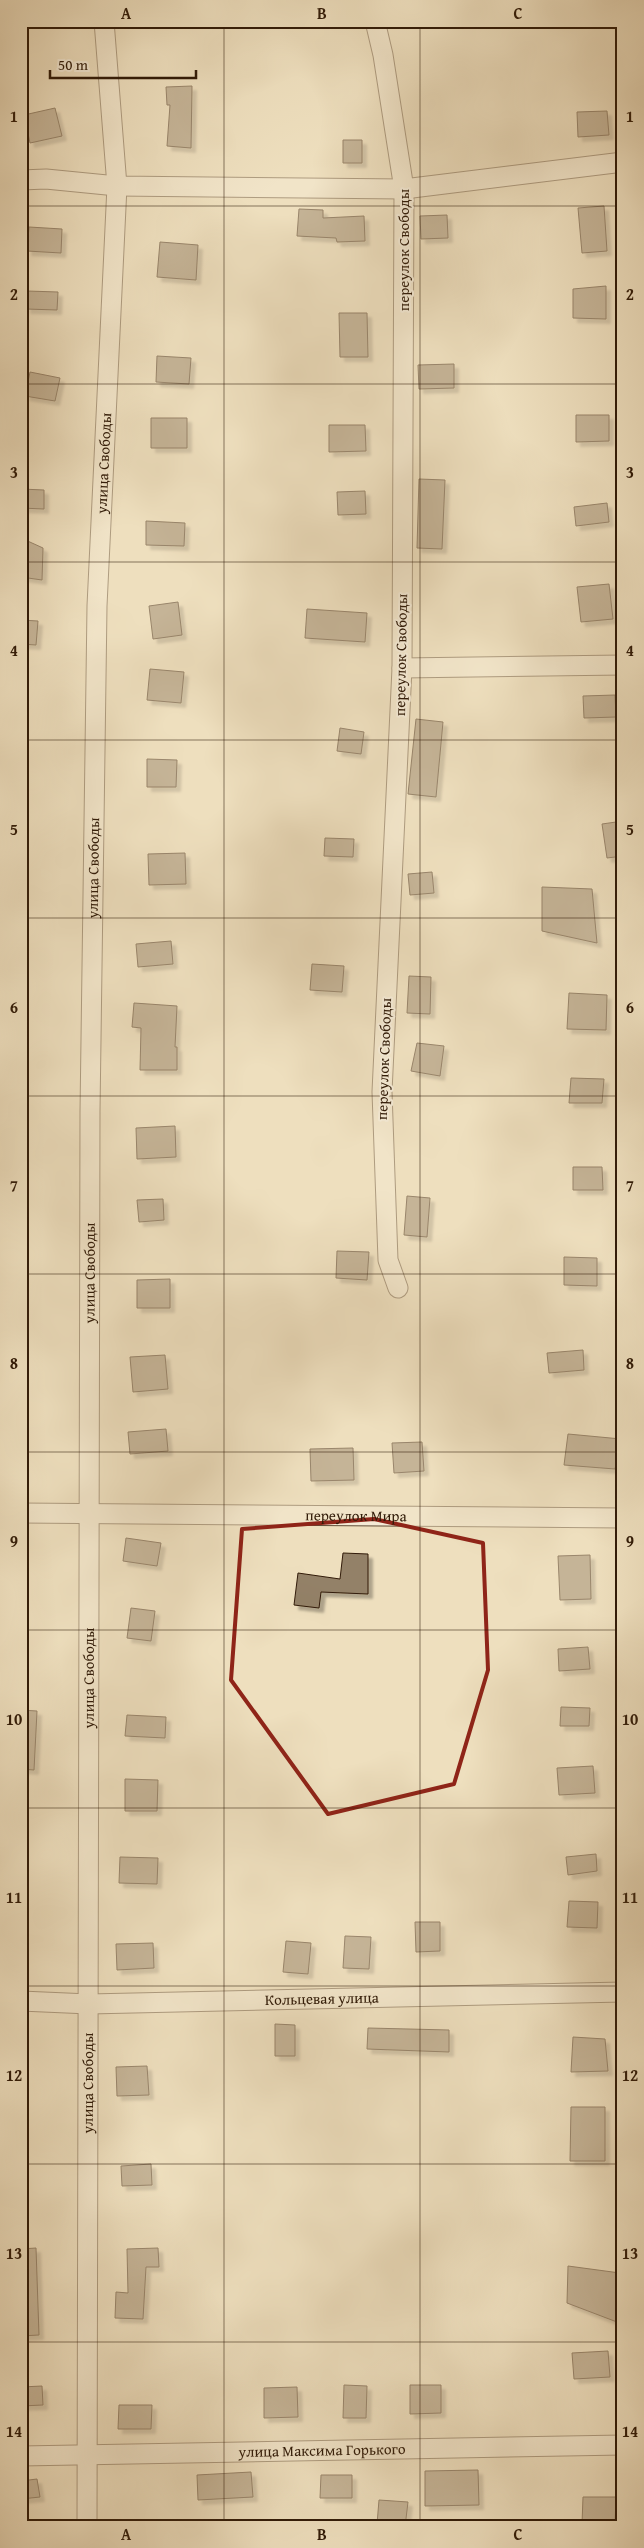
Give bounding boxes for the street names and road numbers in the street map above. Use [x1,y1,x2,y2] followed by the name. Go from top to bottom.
[393,188,414,311] street label: переулок Свободы
[90,412,116,515] street label: улица Свободы
[389,593,412,716] street label: переулок Свободы
[82,817,104,920] street label: улица Свободы
[371,997,396,1121] street label: переулок Свободы
[79,1222,100,1325] street label: улица Свободы
[305,1504,408,1526] street label: переулок Мира
[78,1627,99,1730] street label: улица Свободы
[265,1986,380,2010] street label: Кольцевая улица
[77,2032,98,2135] street label: улица Свободы
[237,2438,406,2462] street label: улица Максима Горького

